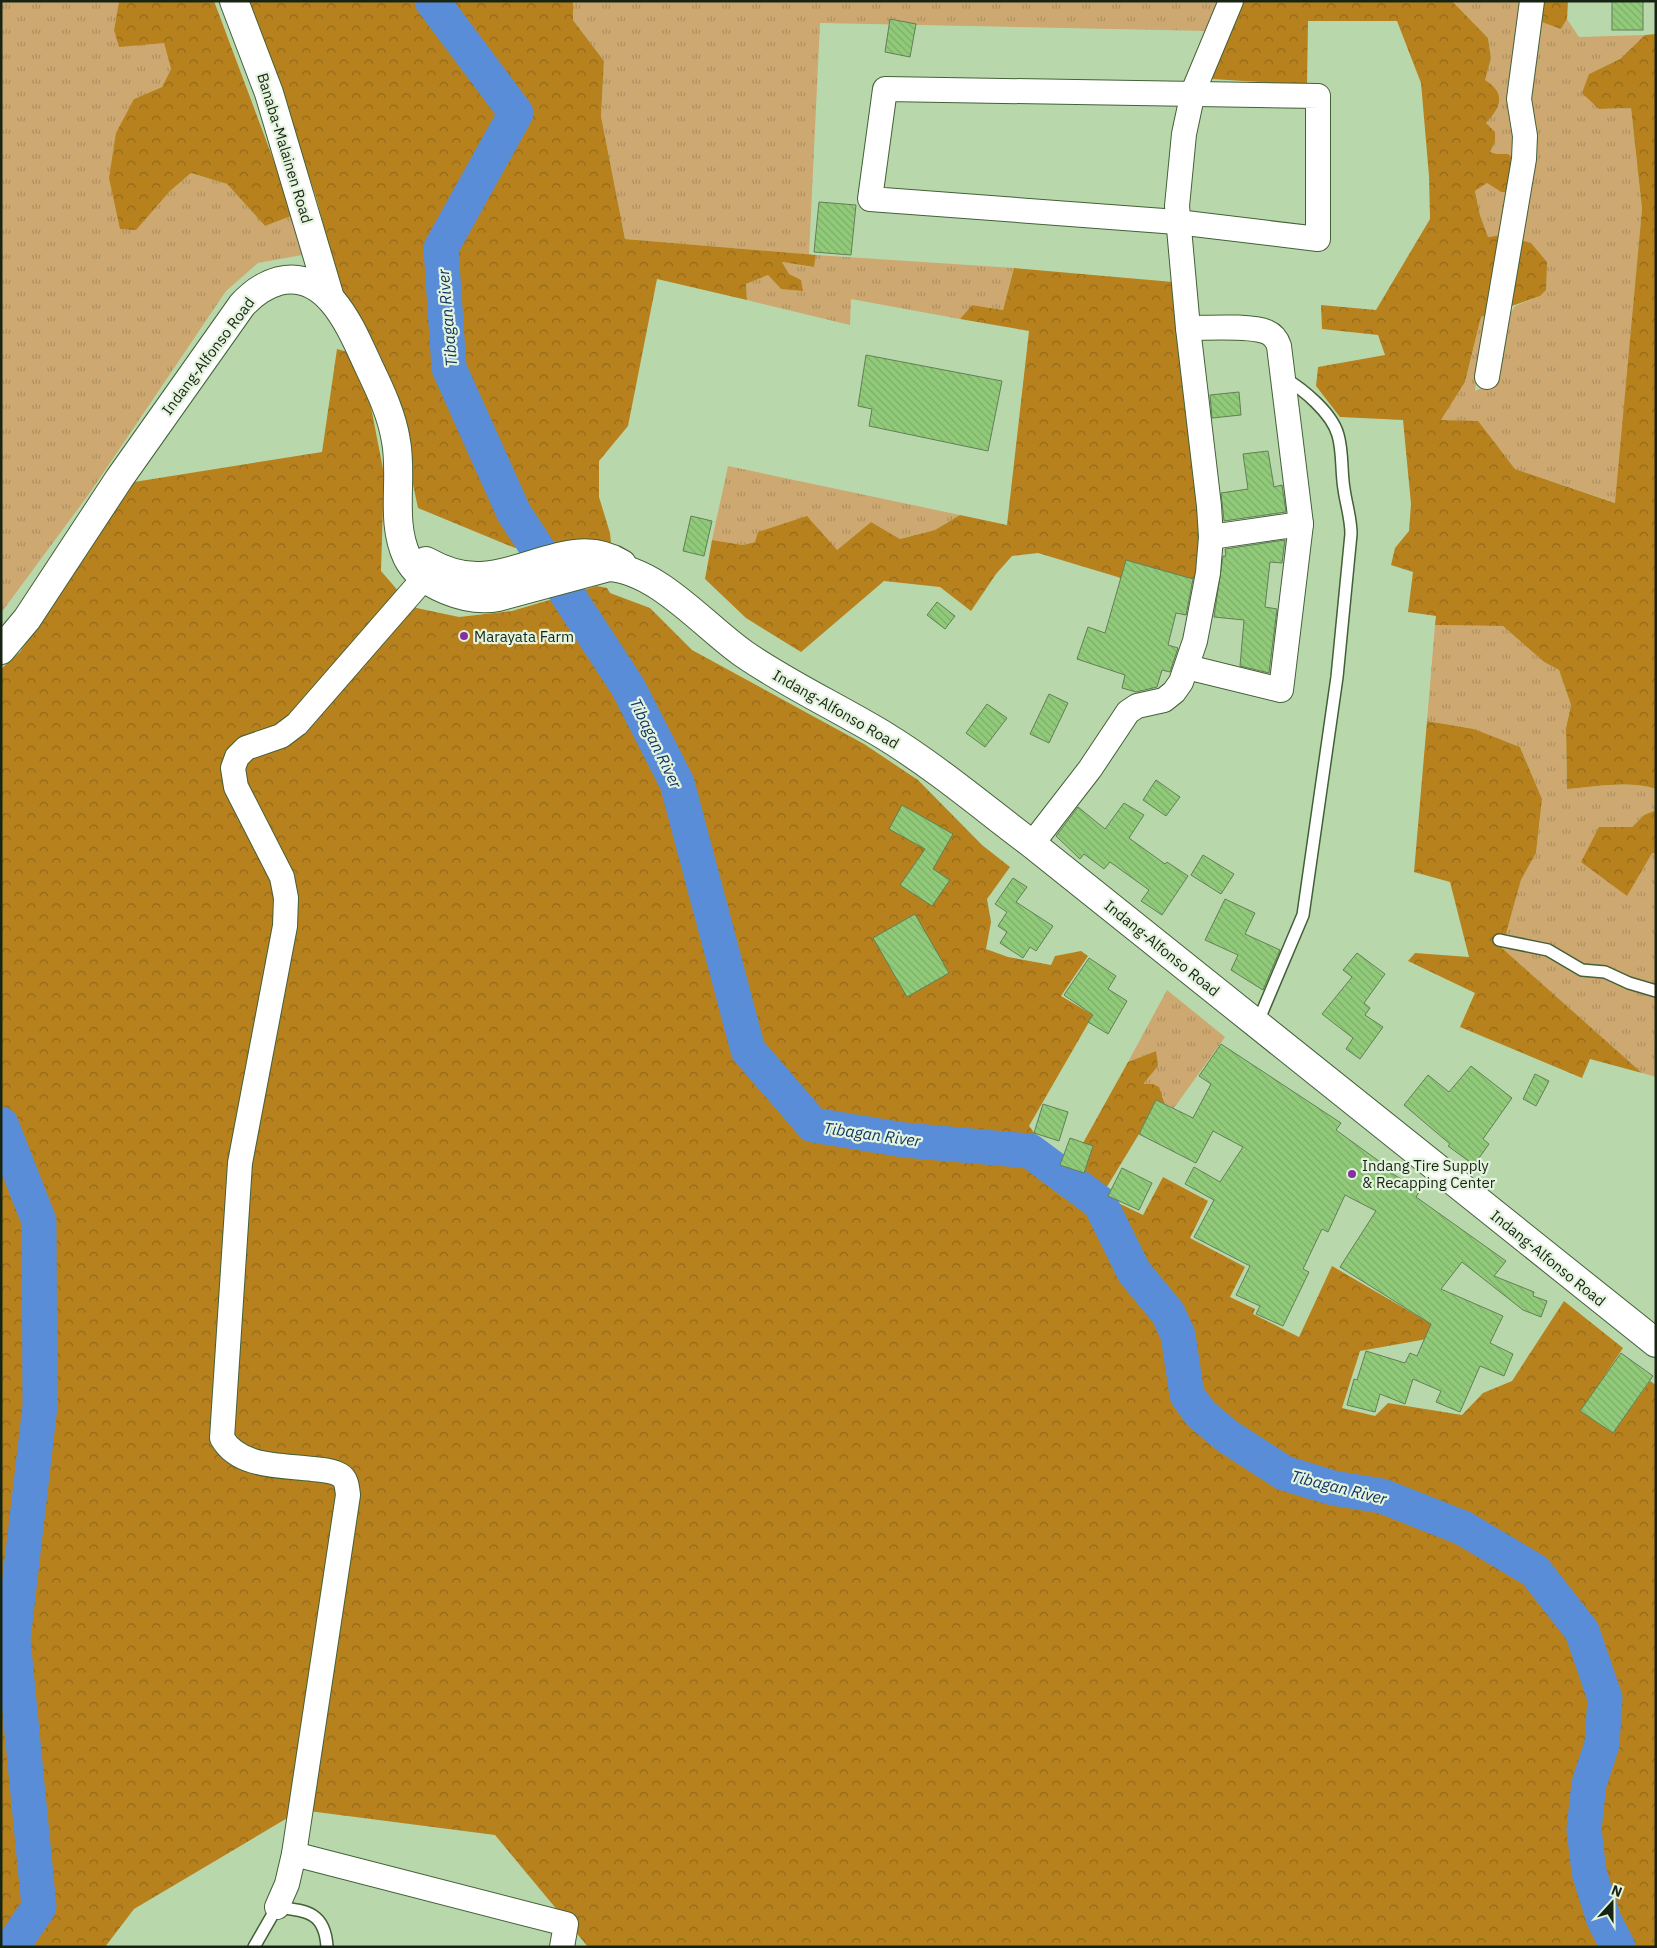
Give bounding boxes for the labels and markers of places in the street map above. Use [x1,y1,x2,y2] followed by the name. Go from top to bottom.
[474,627,574,646] place label: Marayata Farm
[458,630,470,642] marker: Marayata Farm
[1362,1156,1496,1192] place label: Indang Tire Supply & Recapping Center
[1346,1168,1358,1180] marker: Indang Tire Supply & Recapping Center

